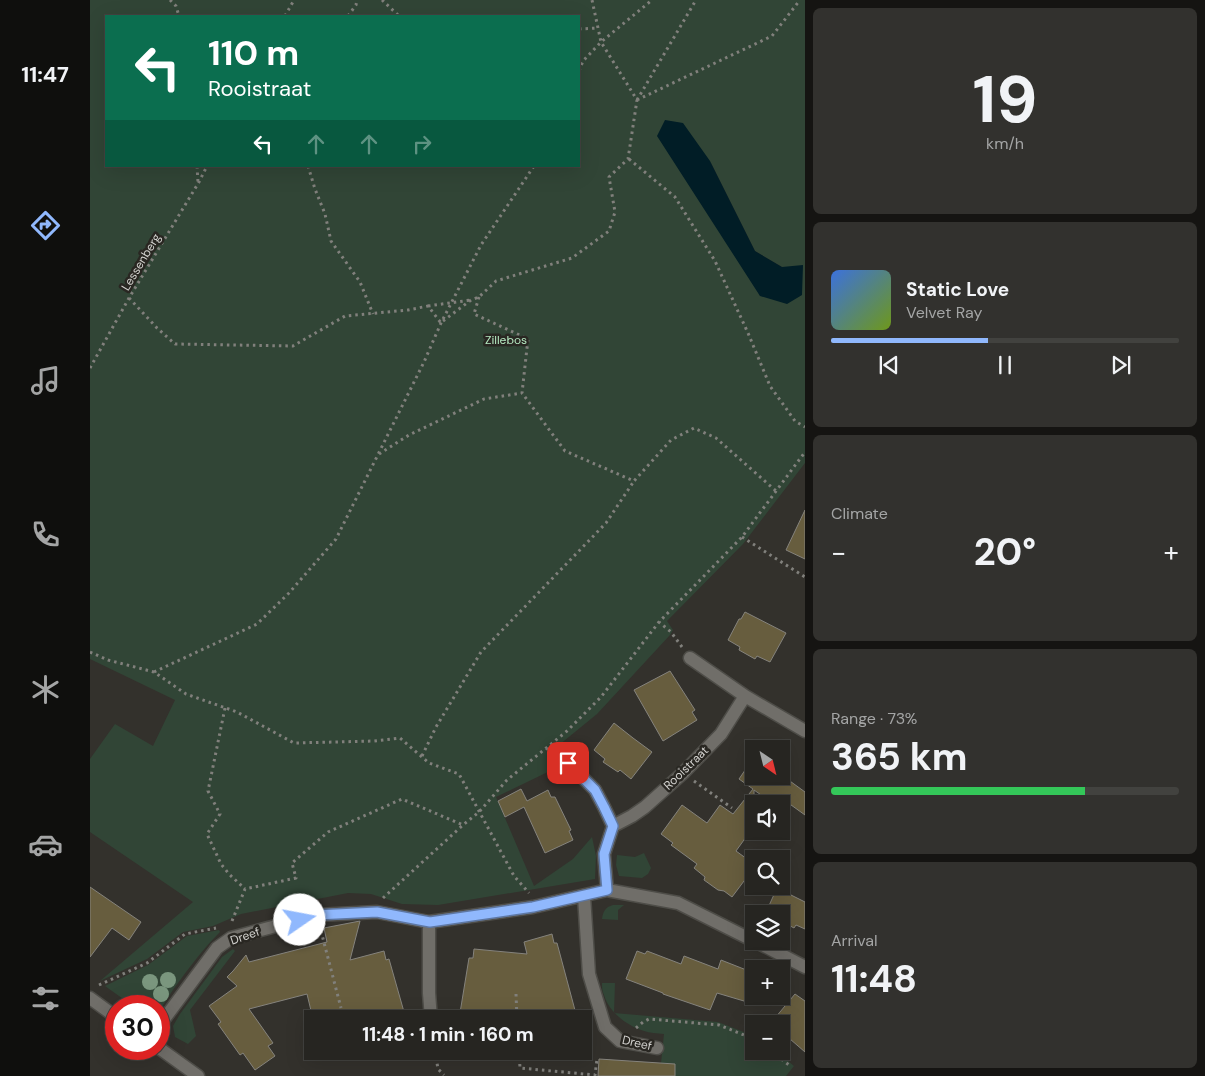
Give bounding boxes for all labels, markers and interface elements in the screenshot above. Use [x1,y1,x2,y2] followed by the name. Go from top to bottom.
[208,30,299,76] text: 110 m
[125,35,190,100] icon: left
[973,58,1037,142] text: 19
[21,60,69,89] text: 11:47
[208,74,311,103] text: Rooistraat
[249,130,277,158] icon: left
[302,130,330,158] icon: ahead
[355,130,383,158] icon: ahead
[408,130,436,158] icon: right
[986,133,1024,154] text: km/h
[28,208,63,243] icon: directions
[118,230,164,294] street label: Lessenberg
[906,277,1009,302] text: Static Love
[906,302,982,323] text: Velvet Ray
[485,332,527,348] park label: Zillebos
[875,351,903,379] icon: previous
[991,351,1019,379] icon: pause
[1107,351,1135,379] icon: next
[28,363,63,398] icon: music
[831,503,888,524] text: Climate
[28,517,63,552] icon: phone
[974,527,1036,577] text: 20°
[831,534,846,571] text: −
[1164,534,1179,571] text: +
[28,672,63,707] icon: climate
[831,708,917,729] text: Range · 73%
[831,732,968,782] text: 365 km
[745,740,790,785] north arrow
[745,740,790,1060] map controls
[547,742,589,784] pin
[660,742,712,793] street label: Rooistraat
[554,749,582,777] icon: arrive
[745,795,790,840] button: sound
[28,827,63,862] icon: car
[745,850,790,895] button: search
[273,893,325,945] position arrow
[745,905,790,950] button: layers
[228,924,262,948] street label: Dreef
[831,930,878,951] text: Arrival
[831,954,917,1004] text: 11:48
[745,960,790,1005] button: +
[28,981,63,1016] icon: filters
[105,995,170,1060] speed limit sign: 30
[745,1015,790,1060] button: −
[362,1022,534,1047] text: 11:48 · 1 min · 160 m
[620,1032,654,1054] street label: Dreef

